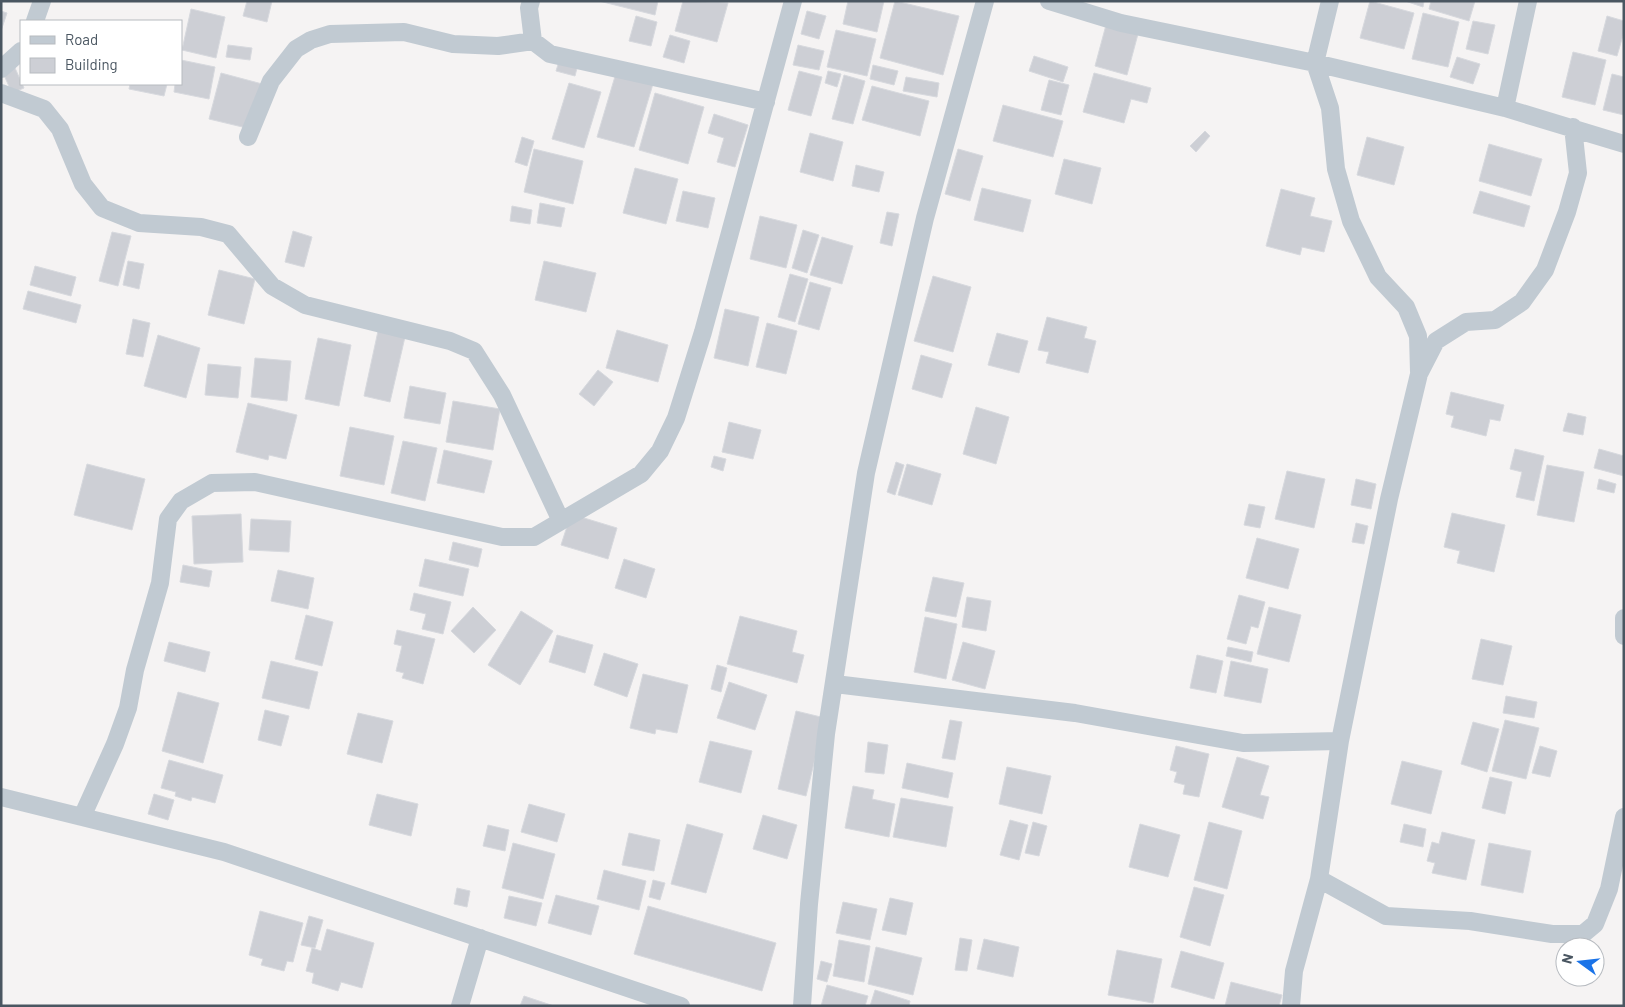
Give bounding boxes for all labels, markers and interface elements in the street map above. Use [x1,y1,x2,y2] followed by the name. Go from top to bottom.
[20,20,182,85] legend
[65,30,98,48] text: Road
[65,55,118,73] text: Building
[1555,937,1605,987] north arrow
[1558,952,1576,965] text: N

